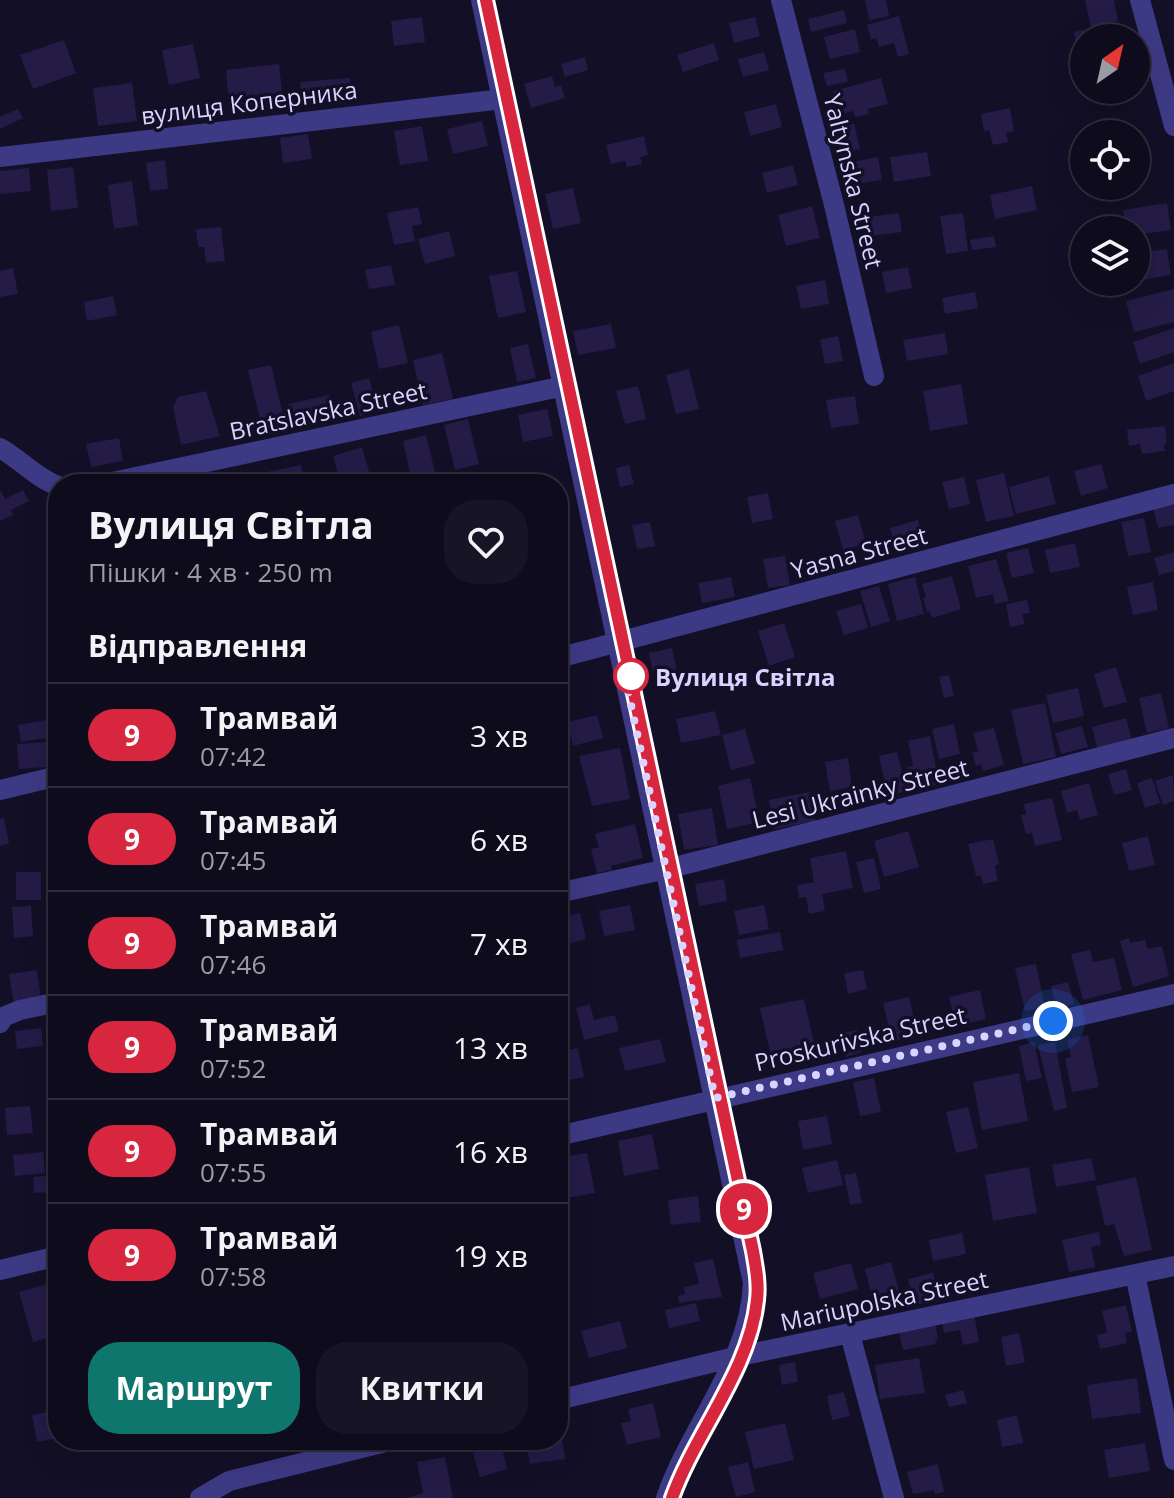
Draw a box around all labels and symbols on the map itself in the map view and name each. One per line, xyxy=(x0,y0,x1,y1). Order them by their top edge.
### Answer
north arrow xyxy=(1070,24,1150,104)
street label: вулиця Коперника xyxy=(139,72,359,132)
street label: Yaltynska Street xyxy=(816,90,892,272)
street label: Bratslavska Street xyxy=(226,373,430,447)
street label: Yasna Street xyxy=(787,518,931,586)
marker: Вулиця Світла xyxy=(614,659,648,693)
place label: Вулиця Світла xyxy=(655,660,835,693)
street label: Lesi Ukrainky Street xyxy=(748,750,972,836)
street label: Proskurivska Street xyxy=(751,998,969,1078)
your location xyxy=(1033,1001,1073,1041)
line badge: 9 xyxy=(718,1183,770,1235)
street label: Mariupolska Street xyxy=(777,1262,991,1338)

